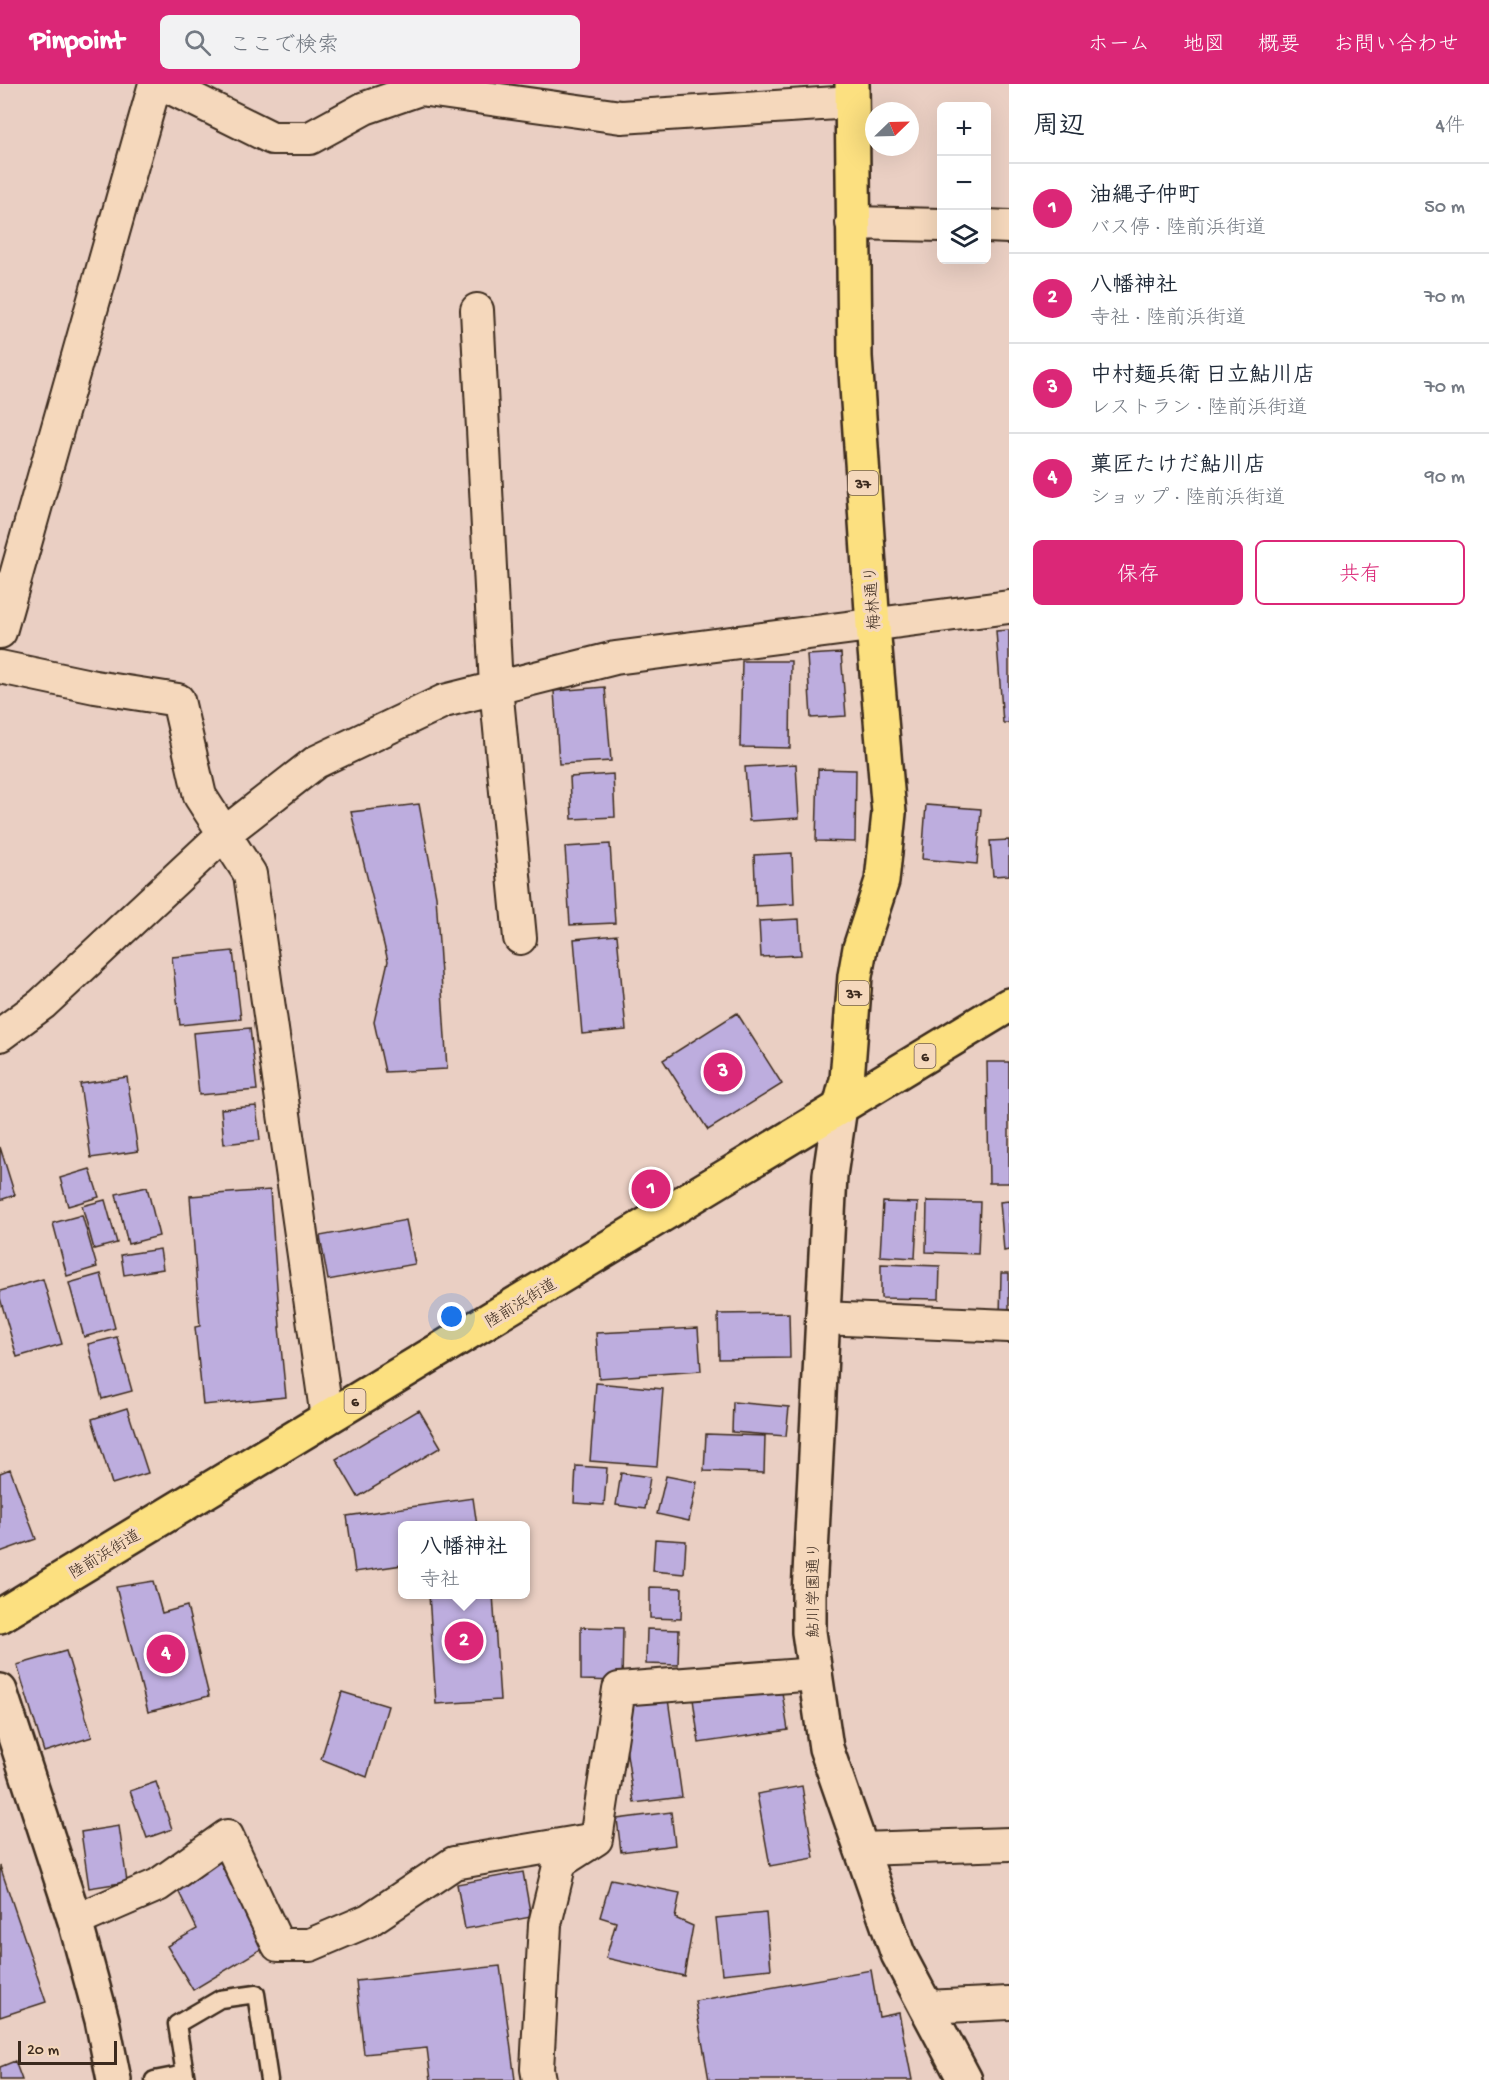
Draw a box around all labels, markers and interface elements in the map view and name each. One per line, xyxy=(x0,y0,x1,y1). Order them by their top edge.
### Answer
search box xyxy=(160,15,580,69)
text: Pinpoint xyxy=(30,26,124,59)
icon: search xyxy=(181,26,214,59)
text: ここで検索 xyxy=(229,34,339,60)
text: ホーム xyxy=(1088,34,1150,59)
text: 地図 xyxy=(1183,34,1225,59)
text: 概要 xyxy=(1258,34,1300,59)
text: お問い合わせ xyxy=(1333,34,1459,59)
north arrow xyxy=(865,102,919,156)
map controls xyxy=(937,102,991,264)
button: + xyxy=(937,102,991,156)
text: 周辺 xyxy=(1033,113,1085,144)
text: 4件 xyxy=(1436,116,1465,139)
button: − xyxy=(937,156,991,210)
text: 油縄子仲町 xyxy=(1090,184,1200,210)
text: 1 xyxy=(1048,197,1057,220)
text: 50 m xyxy=(1424,197,1465,220)
button: layers xyxy=(937,210,991,264)
text: バス停 · 陸前浜街道 xyxy=(1090,218,1266,241)
text: 八幡神社 xyxy=(1090,274,1178,300)
text: 2 xyxy=(1048,287,1057,310)
text: 70 m xyxy=(1424,287,1465,310)
text: 寺社 · 陸前浜街道 xyxy=(1090,308,1246,331)
text: 中村麺兵衛 日立鮎川店 xyxy=(1090,364,1315,390)
text: 3 xyxy=(1047,377,1058,400)
text: 70 m xyxy=(1424,377,1465,400)
text: レストラン · 陸前浜街道 xyxy=(1090,398,1307,421)
text: 菓匠たけだ鮎川店 xyxy=(1090,454,1266,480)
text: 4 xyxy=(1048,467,1057,490)
text: 90 m xyxy=(1425,467,1465,490)
road number: 37 xyxy=(848,471,878,495)
text: ショップ · 陸前浜街道 xyxy=(1090,488,1285,511)
button: 保存 xyxy=(1033,540,1243,605)
button: 共有 xyxy=(1255,540,1465,605)
street label: 梅林通り xyxy=(862,565,886,630)
road number: 37 xyxy=(839,981,869,1005)
road number: 6 xyxy=(914,1044,936,1068)
pin: 3 xyxy=(704,1050,742,1094)
pin: 1 xyxy=(632,1166,670,1212)
street label: 陸前浜街道 xyxy=(482,1275,561,1334)
your location xyxy=(437,1302,466,1331)
road number: 6 xyxy=(344,1389,366,1413)
popup xyxy=(398,1521,530,1599)
street label: 陸前浜街道 xyxy=(66,1526,145,1585)
text: 八幡神社 xyxy=(420,1536,508,1562)
street label: 鮎川学園通り xyxy=(805,1542,825,1638)
text: 寺社 xyxy=(420,1570,460,1593)
pin: 2 xyxy=(444,1618,484,1664)
pin: 4 xyxy=(146,1632,186,1676)
scale bar xyxy=(18,2038,117,2066)
text: 20 m xyxy=(27,2042,59,2061)

